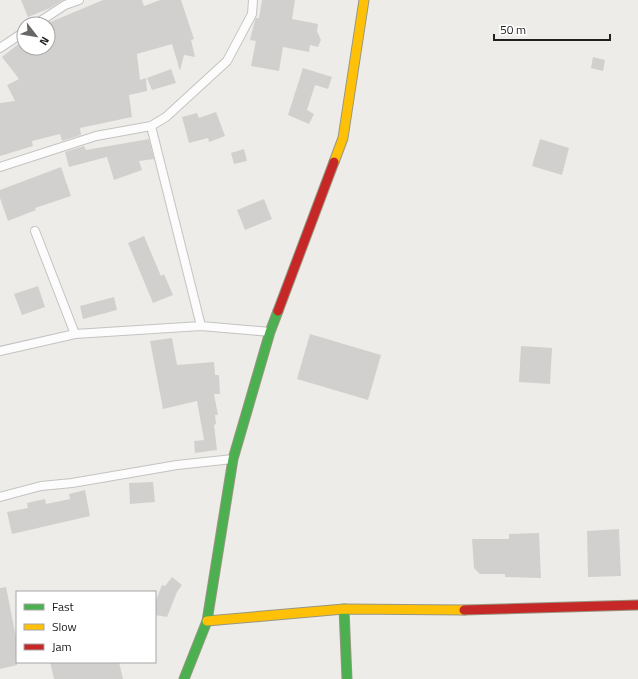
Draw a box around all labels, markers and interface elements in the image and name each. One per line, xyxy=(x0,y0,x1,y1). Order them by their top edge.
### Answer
north arrow xyxy=(16,16,56,56)
scale bar xyxy=(494,16,610,42)
text: 50 m xyxy=(500,20,526,39)
text: N xyxy=(36,34,53,49)
legend xyxy=(16,591,156,663)
text: Fast xyxy=(52,597,75,616)
text: Slow xyxy=(52,617,77,636)
text: Jam xyxy=(52,637,72,656)

